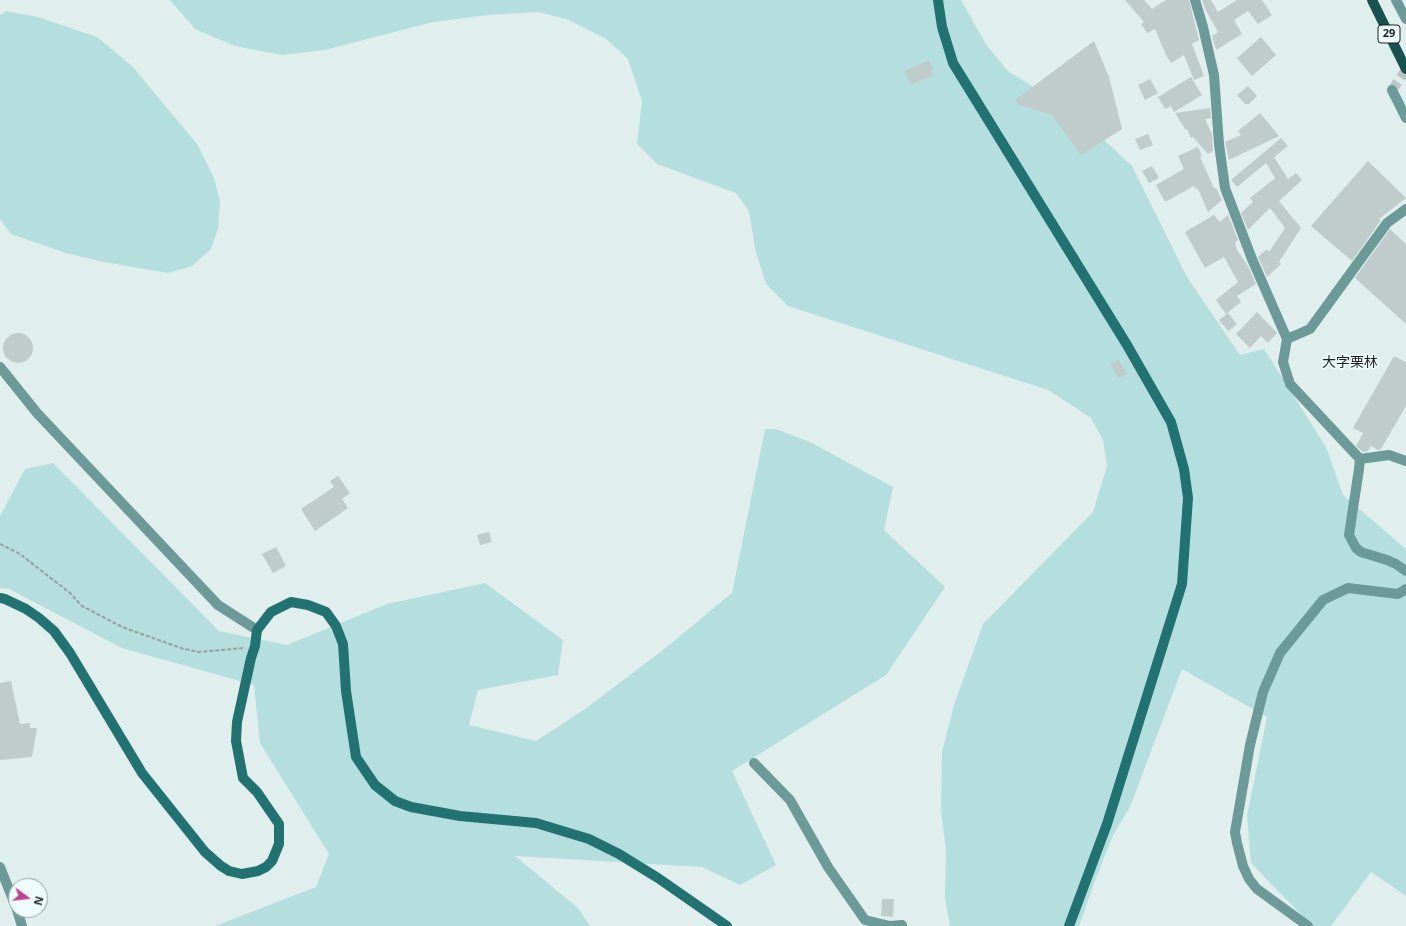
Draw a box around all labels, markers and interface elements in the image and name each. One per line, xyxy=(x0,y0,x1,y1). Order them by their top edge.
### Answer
road number: 29 xyxy=(1378,25,1400,43)
district label: 大字栗林 xyxy=(1322,355,1378,371)
north arrow xyxy=(8,878,48,918)
text: N xyxy=(31,895,48,907)

